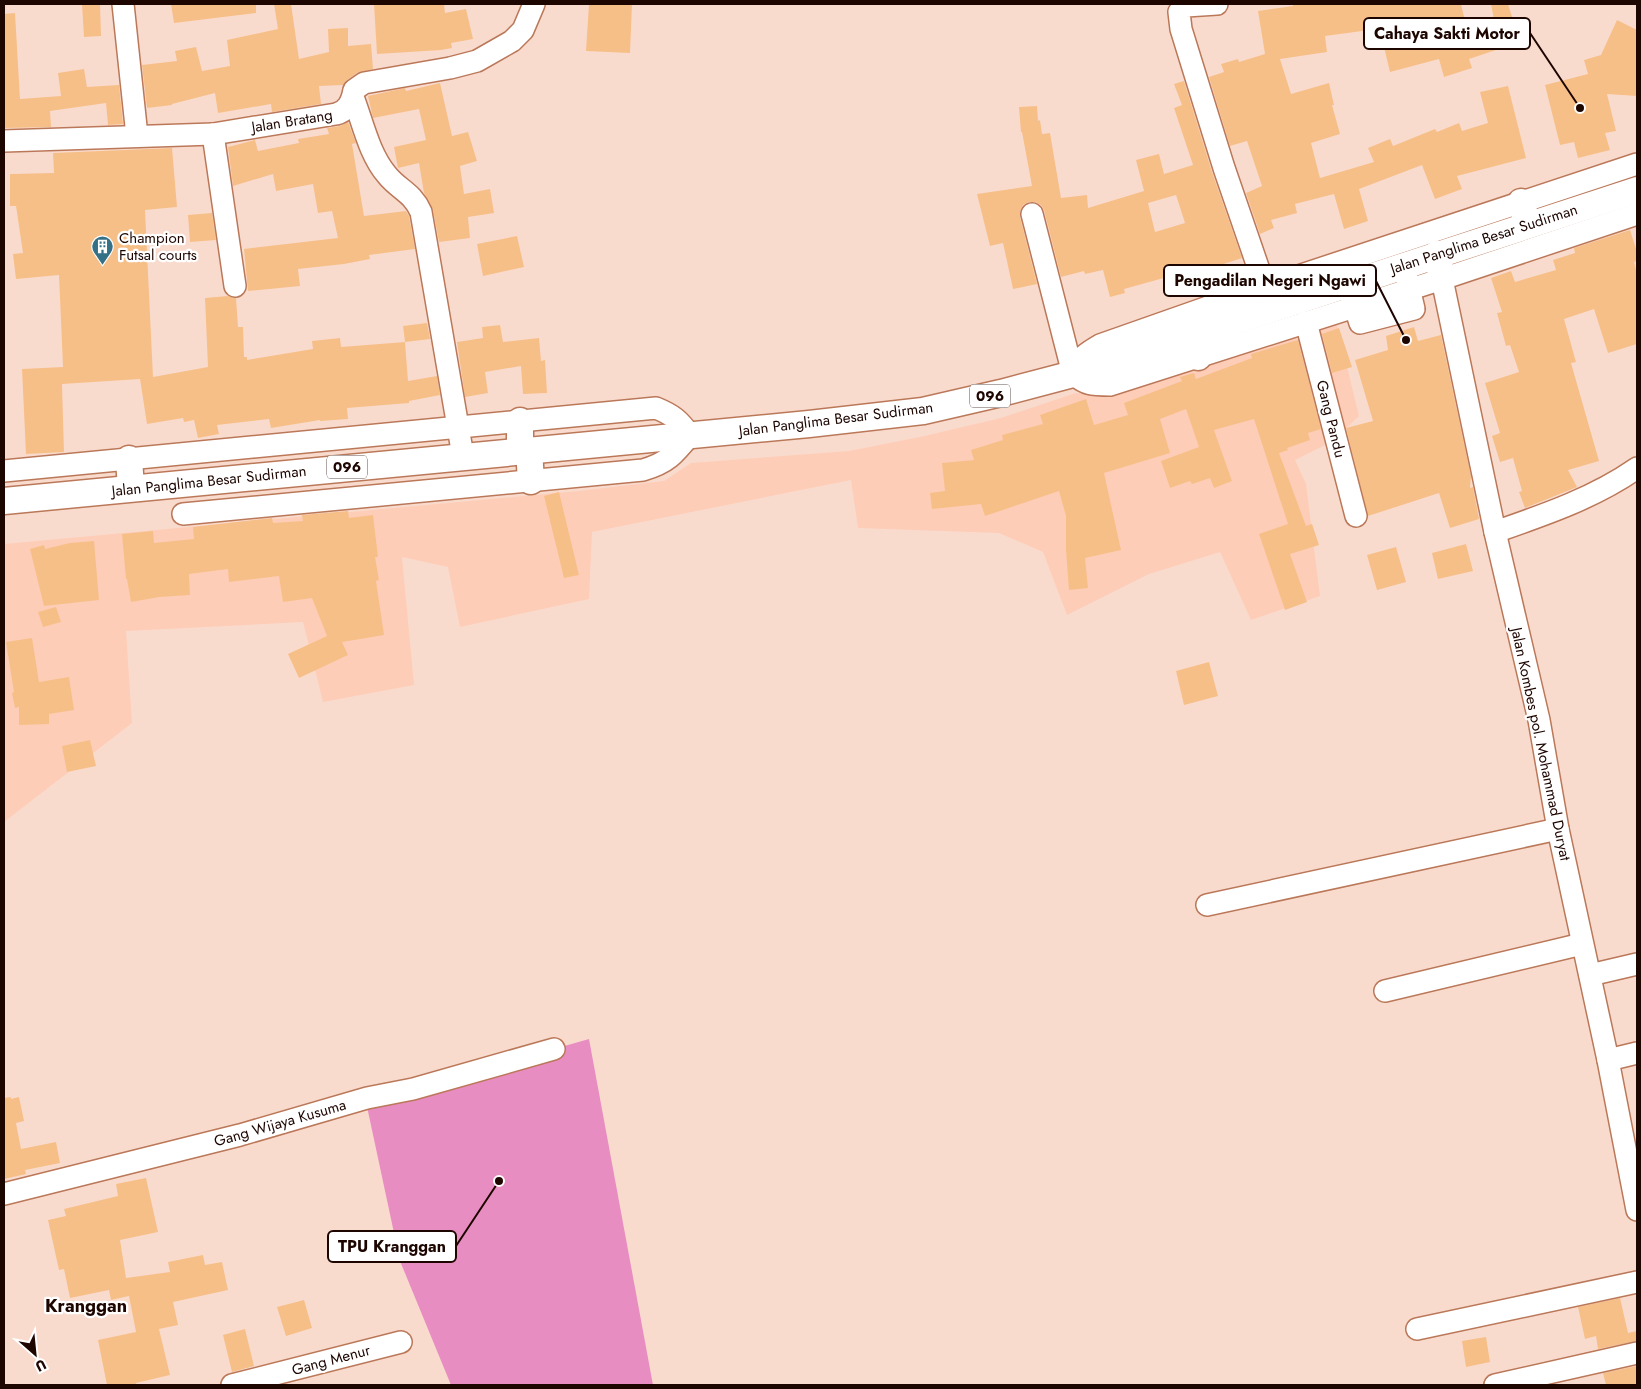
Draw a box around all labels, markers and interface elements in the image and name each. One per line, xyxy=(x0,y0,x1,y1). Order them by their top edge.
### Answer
callout: Cahaya Sakti Motor xyxy=(1364,18,1530,49)
text: Cahaya Sakti Motor xyxy=(1374,22,1521,45)
street label: Jalan Bratang xyxy=(248,104,334,139)
street label: Jalan Panglima Besar Sudirman xyxy=(1386,198,1580,280)
place label: Champion Futsal courts xyxy=(119,227,197,266)
building icon: Champion Futsal courts xyxy=(91,235,115,266)
callout: Pengadilan Negeri Ngawi xyxy=(1164,265,1376,296)
text: Pengadilan Negeri Ngawi xyxy=(1174,269,1366,292)
street label: Gang Pandu xyxy=(1311,378,1351,460)
road number: 096 xyxy=(970,384,1010,408)
street label: Jalan Panglima Besar Sudirman xyxy=(736,396,934,442)
road number: 096 xyxy=(327,456,367,478)
street label: Jalan Panglima Besar Sudirman xyxy=(109,460,307,502)
street label: Jalan Kombes pol. Mohammad Duryat xyxy=(1505,623,1577,863)
street label: Gang Wijaya Kusuma xyxy=(211,1094,349,1152)
callout: TPU Kranggan xyxy=(328,1231,456,1262)
text: TPU Kranggan xyxy=(338,1235,446,1258)
district label: Kranggan xyxy=(45,1293,127,1319)
north arrow xyxy=(10,1329,60,1379)
street label: Gang Menur xyxy=(289,1339,374,1381)
text: U xyxy=(32,1354,50,1377)

